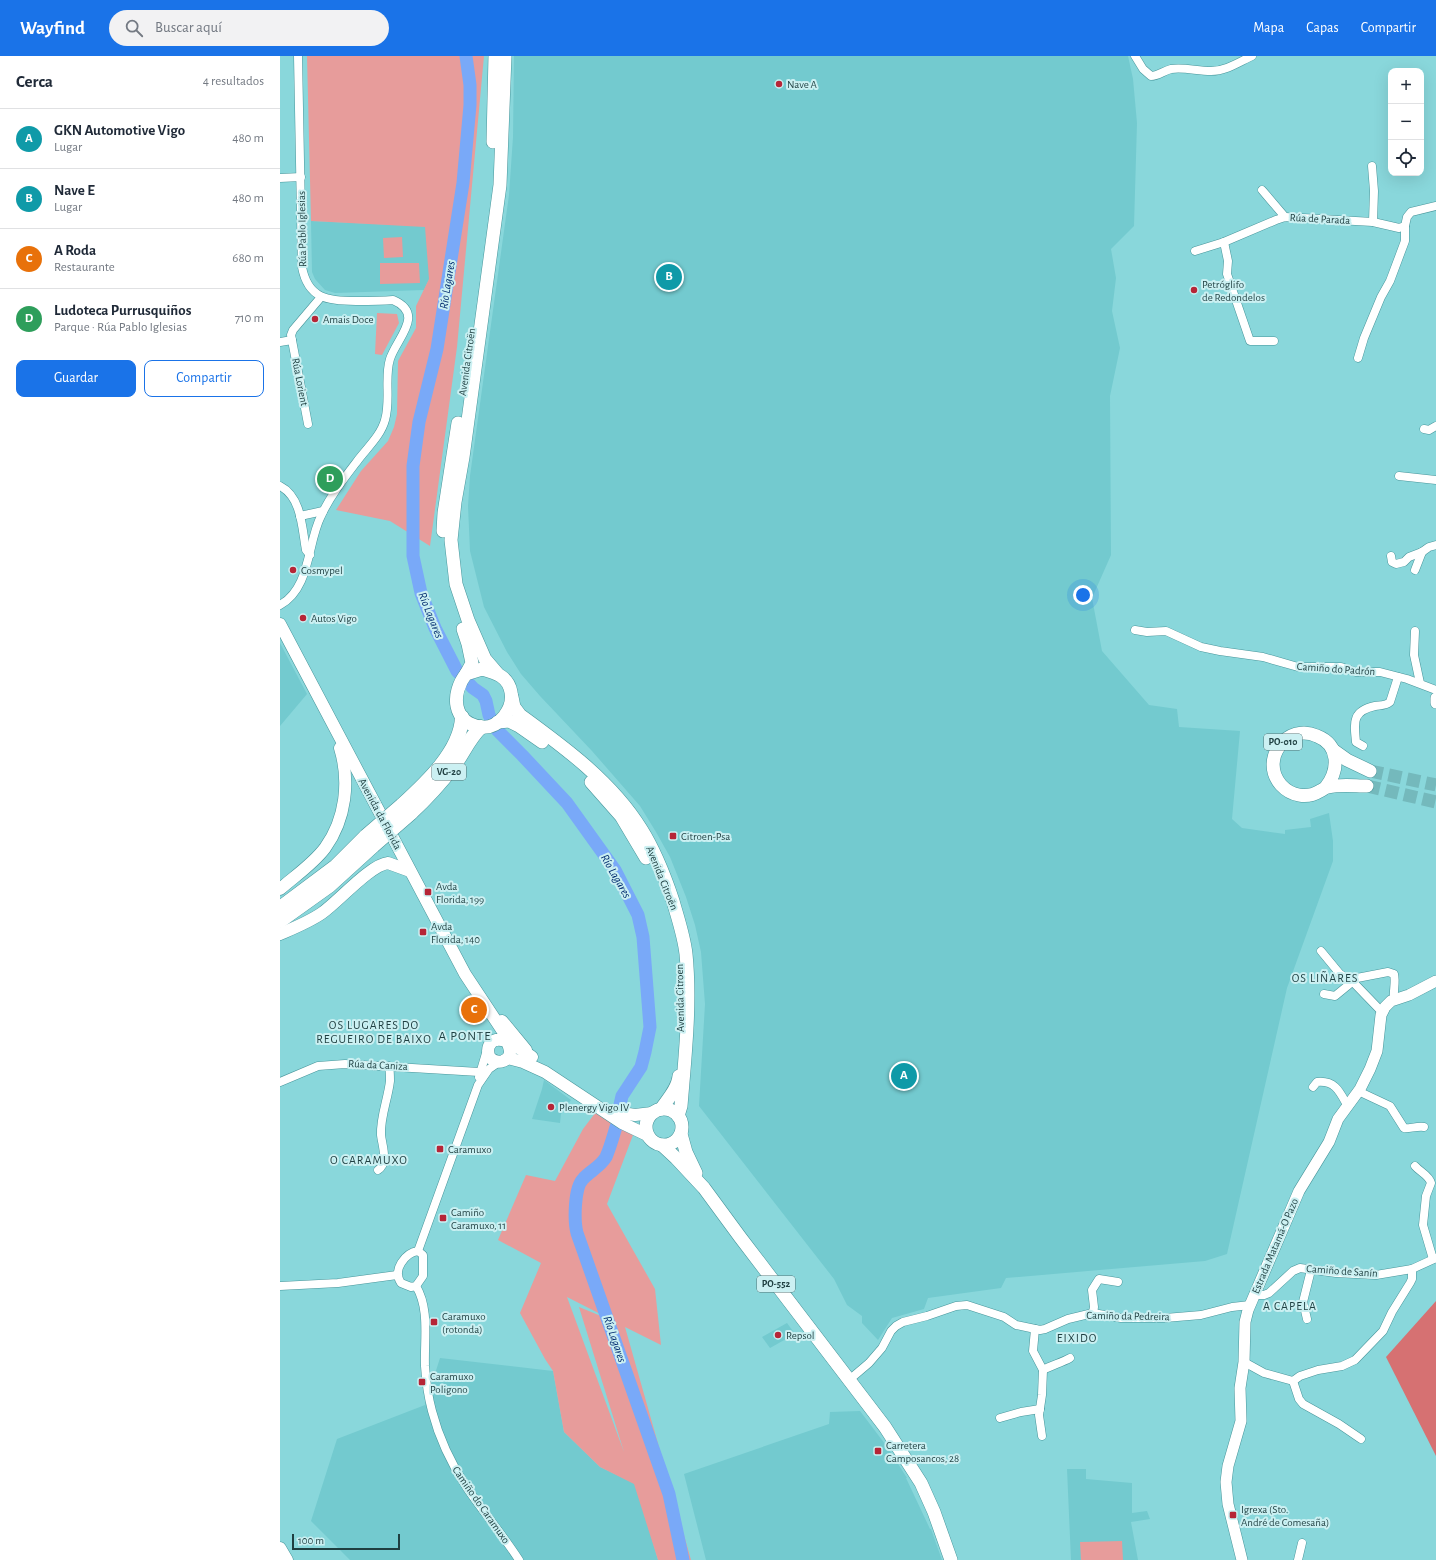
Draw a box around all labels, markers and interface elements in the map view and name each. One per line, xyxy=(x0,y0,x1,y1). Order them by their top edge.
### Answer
search box xyxy=(109,10,389,46)
icon: search xyxy=(123,17,145,39)
text: Wayfind xyxy=(20,19,85,38)
text: Buscar aquí xyxy=(155,20,222,35)
text: Mapa xyxy=(1253,21,1284,35)
text: Capas xyxy=(1306,21,1339,35)
text: Compartir xyxy=(1361,21,1416,35)
map controls xyxy=(1388,68,1424,176)
button: + xyxy=(1388,68,1424,104)
text: Cerca xyxy=(16,73,53,90)
text: 4 resultados xyxy=(203,75,264,88)
marker: Nave A xyxy=(774,79,784,89)
place label: Nave A xyxy=(787,79,818,90)
button: − xyxy=(1388,104,1424,140)
text: GKN Automotive Vigo xyxy=(54,123,185,138)
text: A xyxy=(25,132,33,145)
text: 480 m xyxy=(232,132,264,145)
button: locate xyxy=(1388,140,1424,176)
text: Lugar xyxy=(54,141,82,154)
text: Nave E xyxy=(54,183,95,198)
street label: Rúa Pablo Iglesias xyxy=(296,191,308,267)
text: B xyxy=(25,192,33,205)
text: 480 m xyxy=(232,192,264,205)
text: Lugar xyxy=(54,201,82,214)
street label: Rúa de Parada xyxy=(1289,212,1351,226)
text: A Roda xyxy=(54,243,96,258)
text: C xyxy=(26,252,32,265)
text: 680 m xyxy=(232,252,264,265)
water label: Río Lagares xyxy=(437,260,457,310)
text: Restaurante xyxy=(54,261,115,274)
pin: B xyxy=(656,262,682,292)
place label: Petróglifo de Redondelos xyxy=(1202,279,1265,303)
marker: Petróglifo de Redondelos xyxy=(1189,285,1199,295)
text: Ludoteca Purrusquiños xyxy=(54,303,191,318)
text: D xyxy=(25,312,33,325)
text: 710 m xyxy=(235,312,264,325)
marker: Amais Doce xyxy=(310,314,320,324)
place label: Amais Doce xyxy=(323,314,374,325)
text: Parque · Rúa Pablo Iglesias xyxy=(54,321,187,334)
street label: Avenida Citroën xyxy=(457,327,477,397)
street label: Rúa Lorient xyxy=(290,357,310,407)
button: Guardar xyxy=(16,360,136,397)
button: Compartir xyxy=(144,360,264,397)
pin: D xyxy=(317,464,343,494)
marker: Cosmypel xyxy=(288,565,298,575)
place label: Cosmypel xyxy=(301,565,343,576)
your location xyxy=(1073,585,1093,605)
water label: Río Lagares xyxy=(416,590,446,640)
marker: Autos Vigo xyxy=(298,613,308,623)
place label: Autos Vigo xyxy=(311,613,357,624)
street label: Camiño do Padrón xyxy=(1296,661,1376,677)
road number: PO-010 xyxy=(1264,734,1302,750)
road number: VG-20 xyxy=(432,764,466,780)
street label: Avenida da Florida xyxy=(357,777,403,851)
marker: Citroen-Psa xyxy=(668,831,678,841)
place label: Citroen-Psa xyxy=(681,831,730,842)
street label: Avenida Citroën xyxy=(644,844,680,912)
water label: Río Lagares xyxy=(599,852,633,900)
place label: Avda Florida, 199 xyxy=(436,881,484,905)
marker: Avda Florida, 199 xyxy=(423,887,433,897)
place label: Avda Florida, 140 xyxy=(431,921,480,945)
marker: Avda Florida, 140 xyxy=(418,927,428,937)
street label: Avenida Citroen xyxy=(674,964,686,1032)
district label: OS LIÑARES xyxy=(1292,970,1358,984)
pin: C xyxy=(461,995,487,1025)
district label: OS LUGARES DO REGUEIRO DE BAIXO xyxy=(316,1019,432,1045)
district label: A PONTE xyxy=(438,1030,492,1043)
street label: Rúa da Caniza xyxy=(348,1058,408,1072)
pin: A xyxy=(891,1061,917,1091)
marker: Plenergy Vigo IV xyxy=(546,1102,556,1112)
place label: Plenergy Vigo IV xyxy=(559,1102,630,1113)
marker: Caramuxo xyxy=(435,1144,445,1154)
place label: Caramuxo xyxy=(448,1144,492,1155)
district label: O CARAMUXO xyxy=(330,1154,408,1166)
street label: Estrada Matamá-O Pazo xyxy=(1250,1197,1300,1295)
place label: Camiño Caramuxo, 11 xyxy=(451,1207,506,1231)
marker: Camiño Caramuxo, 11 xyxy=(438,1213,448,1223)
street label: Camiño de Sanín xyxy=(1306,1263,1378,1279)
road number: PO-552 xyxy=(757,1276,795,1292)
district label: A CAPELA xyxy=(1263,1300,1317,1312)
street label: Camiño da Pedreira xyxy=(1086,1310,1170,1322)
place label: Caramuxo (rotonda) xyxy=(442,1311,486,1335)
water label: Río Lagares xyxy=(601,1314,629,1364)
marker: Caramuxo (rotonda) xyxy=(429,1317,439,1327)
marker: Repsol xyxy=(773,1330,783,1340)
place label: Repsol xyxy=(786,1330,815,1341)
district label: EIXIDO xyxy=(1057,1332,1097,1344)
place label: Caramuxo Poligono xyxy=(430,1371,474,1395)
marker: Caramuxo Poligono xyxy=(417,1377,427,1387)
place label: Carretera Camposancos, 28 xyxy=(886,1440,959,1464)
marker: Carretera Camposancos, 28 xyxy=(873,1446,883,1456)
street label: Camiño do Caramuxo xyxy=(450,1464,512,1546)
place label: Igrexa (Sto. André de Comesaña) xyxy=(1241,1504,1329,1528)
marker: Igrexa (Sto. André de Comesaña) xyxy=(1228,1510,1238,1520)
scale bar xyxy=(292,1532,400,1551)
text: 100 m xyxy=(298,1535,324,1546)

